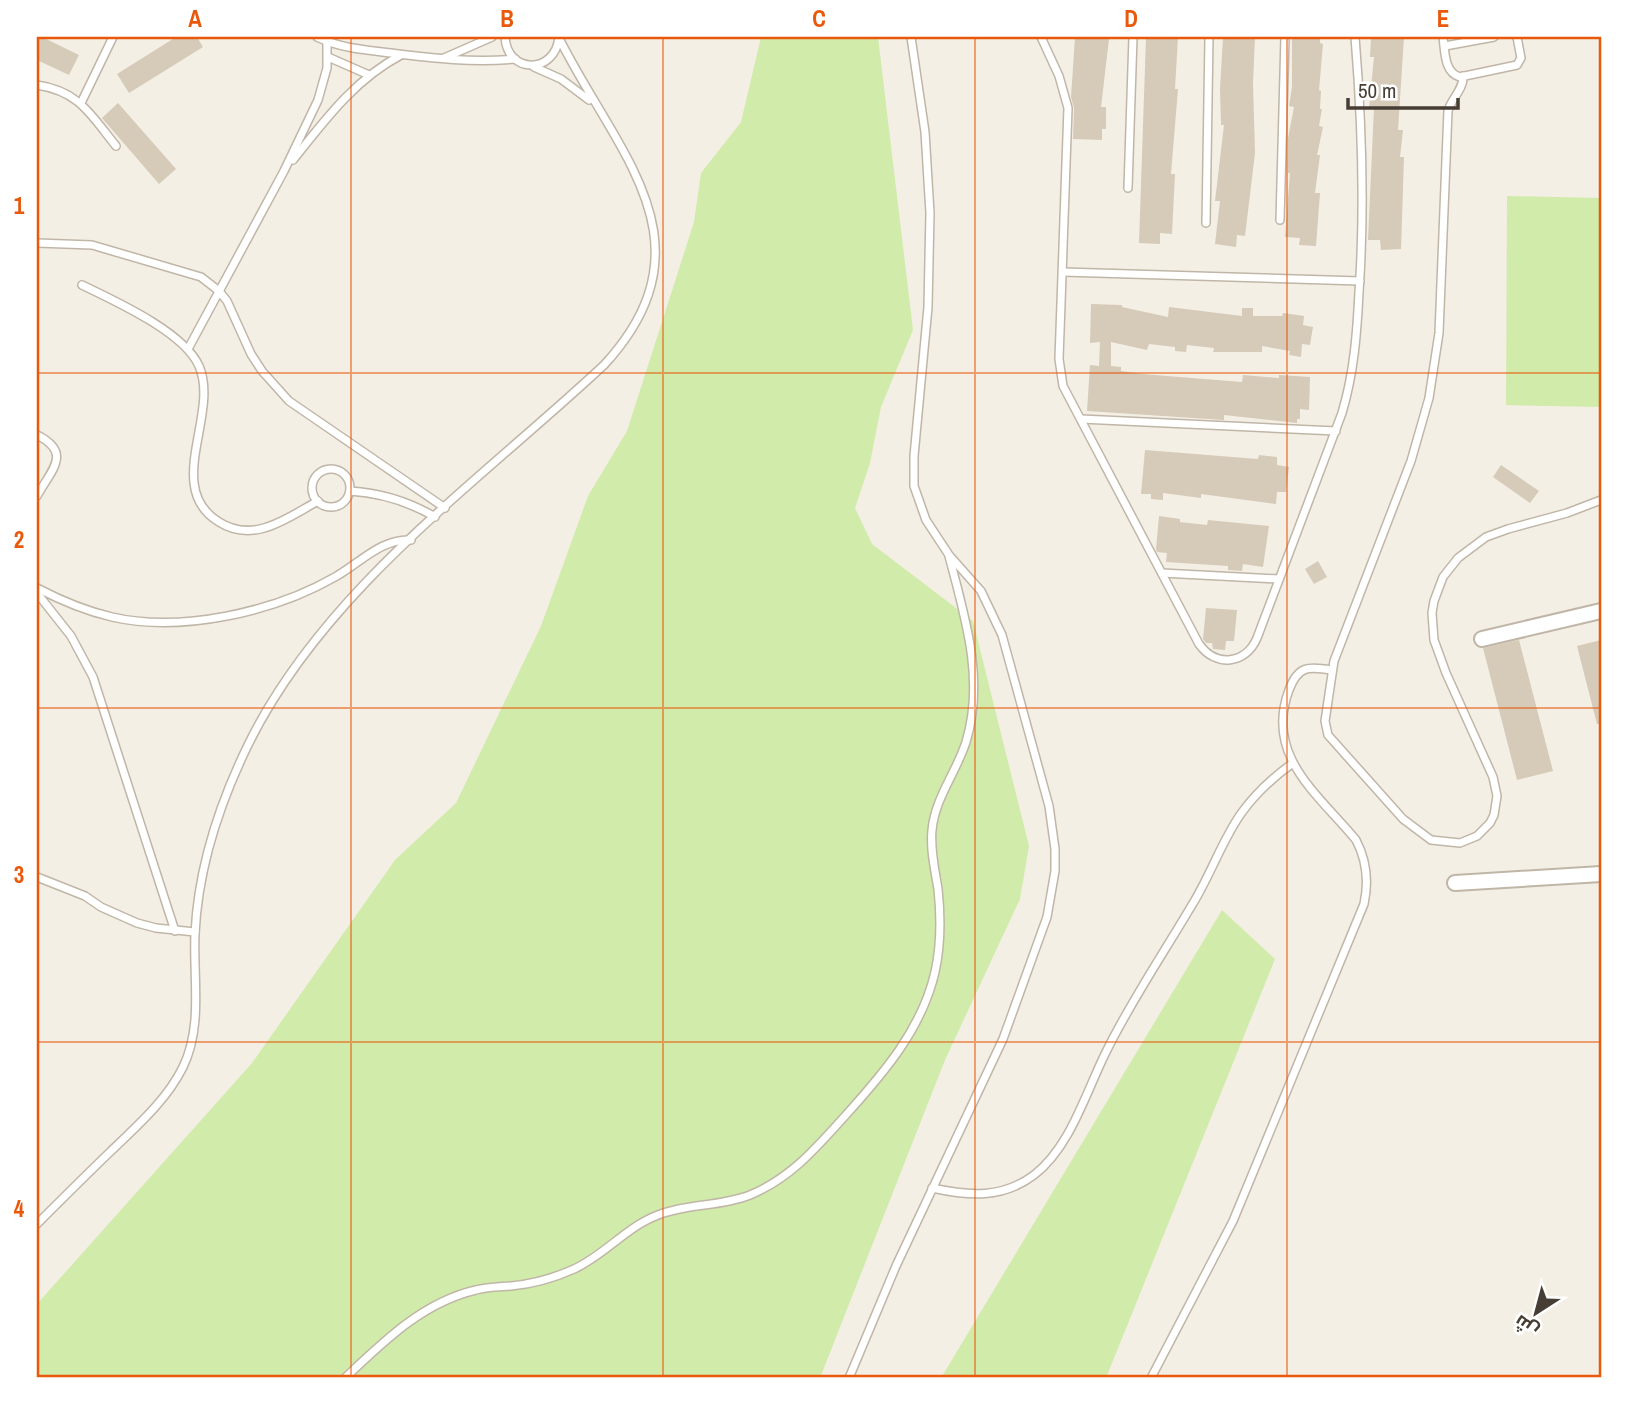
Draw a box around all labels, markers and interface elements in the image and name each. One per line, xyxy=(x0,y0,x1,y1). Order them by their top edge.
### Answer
text: A xyxy=(188,3,202,34)
text: B xyxy=(500,3,514,34)
text: C xyxy=(812,3,826,34)
text: D xyxy=(1124,3,1138,34)
text: E xyxy=(1437,3,1449,34)
scale bar xyxy=(1348,66,1458,110)
text: 50 m xyxy=(1358,76,1396,105)
text: 1 xyxy=(14,190,25,221)
text: 2 xyxy=(14,524,24,555)
text: 3 xyxy=(14,859,24,890)
text: 4 xyxy=(14,1193,25,1224)
north arrow xyxy=(1502,1278,1572,1348)
text: ش xyxy=(1509,1309,1544,1344)

